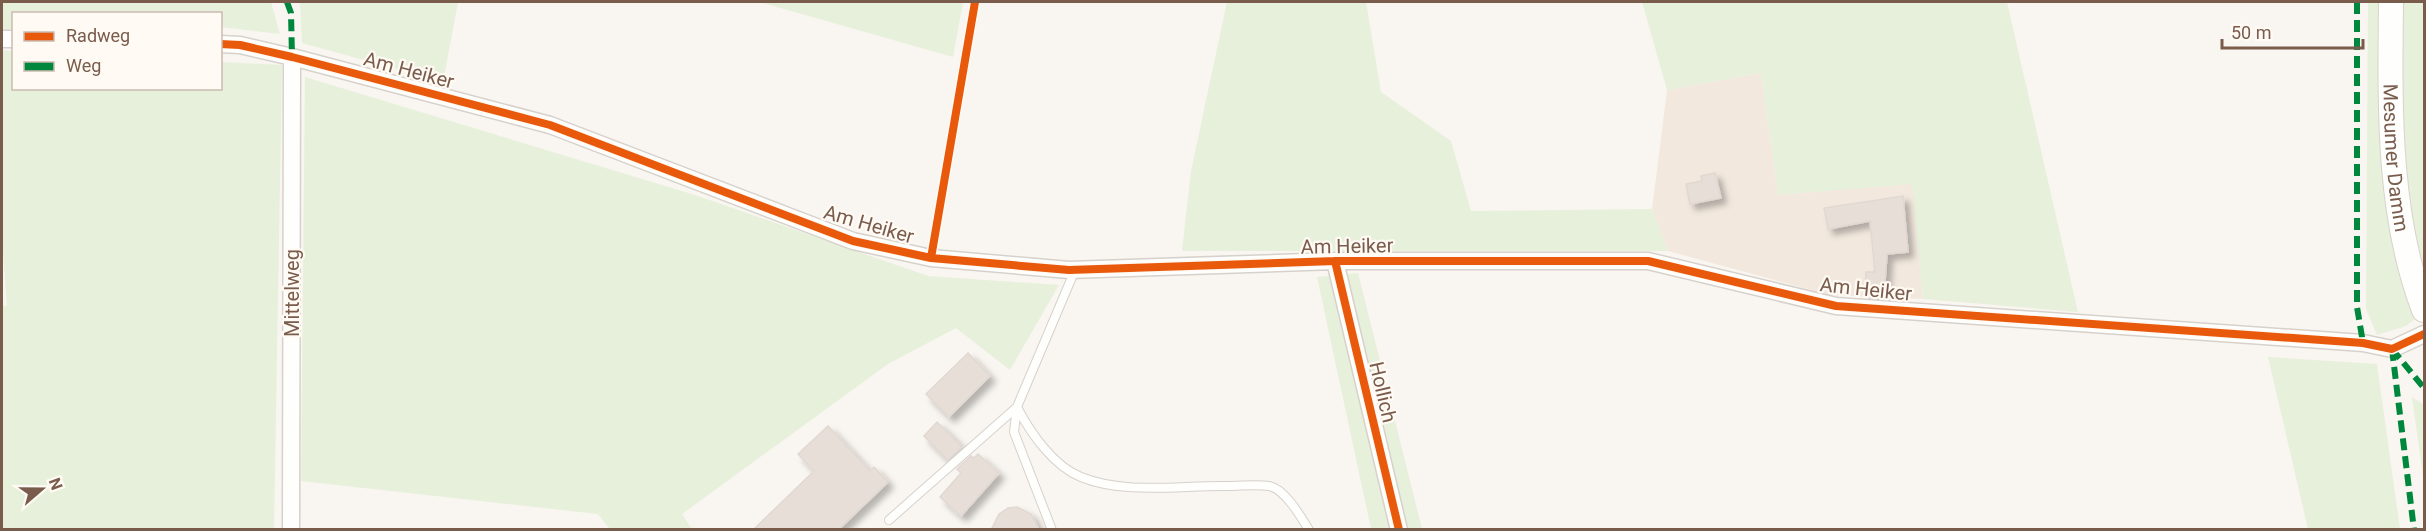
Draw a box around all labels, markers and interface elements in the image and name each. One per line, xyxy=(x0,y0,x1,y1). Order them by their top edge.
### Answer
legend xyxy=(12,12,222,90)
scale bar xyxy=(2222,12,2363,50)
text: 50 m xyxy=(2231,22,2271,43)
text: Radweg xyxy=(66,25,130,46)
street label: Am Heiker xyxy=(361,46,457,94)
text: Weg xyxy=(66,55,101,76)
street label: Mesumer Damm xyxy=(2379,84,2414,234)
street label: Am Heiker xyxy=(821,200,917,248)
street label: Am Heiker xyxy=(1300,233,1394,259)
street label: Mittelweg xyxy=(280,249,304,337)
street label: Am Heiker xyxy=(1819,272,1914,306)
street label: Hollich xyxy=(1364,359,1402,425)
north arrow xyxy=(12,459,72,519)
text: N xyxy=(45,475,66,493)

